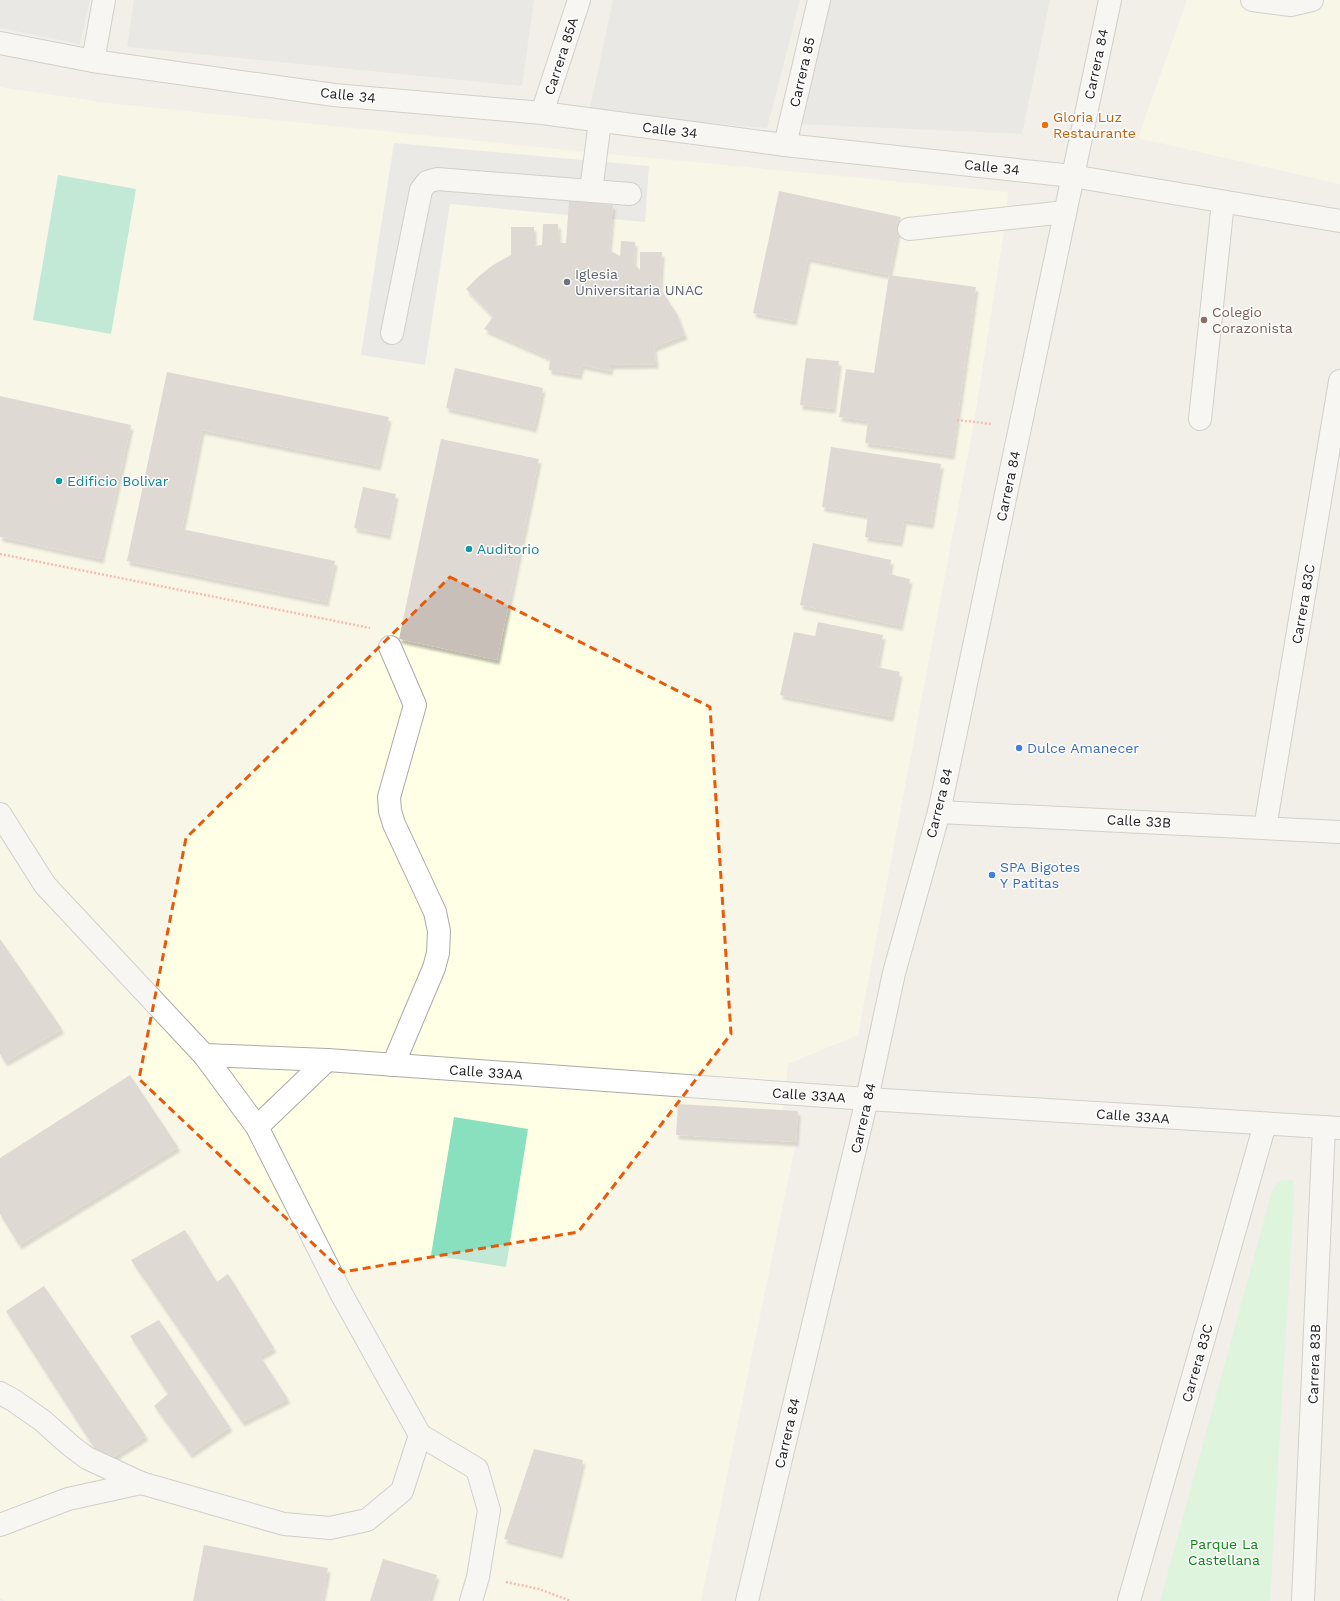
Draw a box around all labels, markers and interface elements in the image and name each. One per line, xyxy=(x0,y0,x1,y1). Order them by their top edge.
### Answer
street label: Carrera 85A xyxy=(541,15,581,97)
street label: Carrera 84 xyxy=(1081,27,1111,101)
street label: Carrera 85 xyxy=(786,35,818,109)
street label: Calle 34 xyxy=(319,84,377,106)
place label: Gloria Luz Restaurante xyxy=(1053,109,1136,141)
street label: Calle 34 xyxy=(641,119,699,141)
marker: Gloria Luz Restaurante xyxy=(1040,120,1050,130)
street label: Calle 34 xyxy=(963,156,1021,178)
place label: Iglesia Universitaria UNAC xyxy=(575,266,703,298)
marker: Iglesia Universitaria UNAC xyxy=(562,277,572,287)
place label: Colegio Corazonista xyxy=(1212,304,1293,336)
marker: Colegio Corazonista xyxy=(1199,315,1209,325)
street label: Carrera 84 xyxy=(993,449,1023,523)
place label: Edificio Bolivar xyxy=(67,473,169,489)
marker: Edificio Bolivar xyxy=(54,476,64,486)
place label: Auditorio xyxy=(477,541,539,557)
marker: Auditorio xyxy=(464,544,474,554)
street label: Carrera 83C xyxy=(1288,563,1318,645)
place label: Dulce Amanecer xyxy=(1027,740,1139,756)
marker: Dulce Amanecer xyxy=(1014,743,1024,753)
street label: Carrera 84 xyxy=(923,766,955,840)
street label: Calle 33B xyxy=(1106,811,1172,831)
place label: SPA Bigotes Y Patitas xyxy=(1000,859,1080,891)
marker: SPA Bigotes Y Patitas xyxy=(987,870,997,880)
street label: Calle 33AA xyxy=(449,1061,523,1083)
street label: Carrera 84 xyxy=(847,1081,879,1155)
street label: Calle 33AA xyxy=(772,1084,846,1106)
street label: Calle 33AA xyxy=(1096,1105,1170,1127)
street label: Carrera 83C xyxy=(1178,1322,1216,1404)
street label: Carrera 83B xyxy=(1305,1324,1323,1404)
street label: Carrera 84 xyxy=(771,1396,803,1470)
park label: Parque La Castellana xyxy=(1188,1536,1260,1568)

